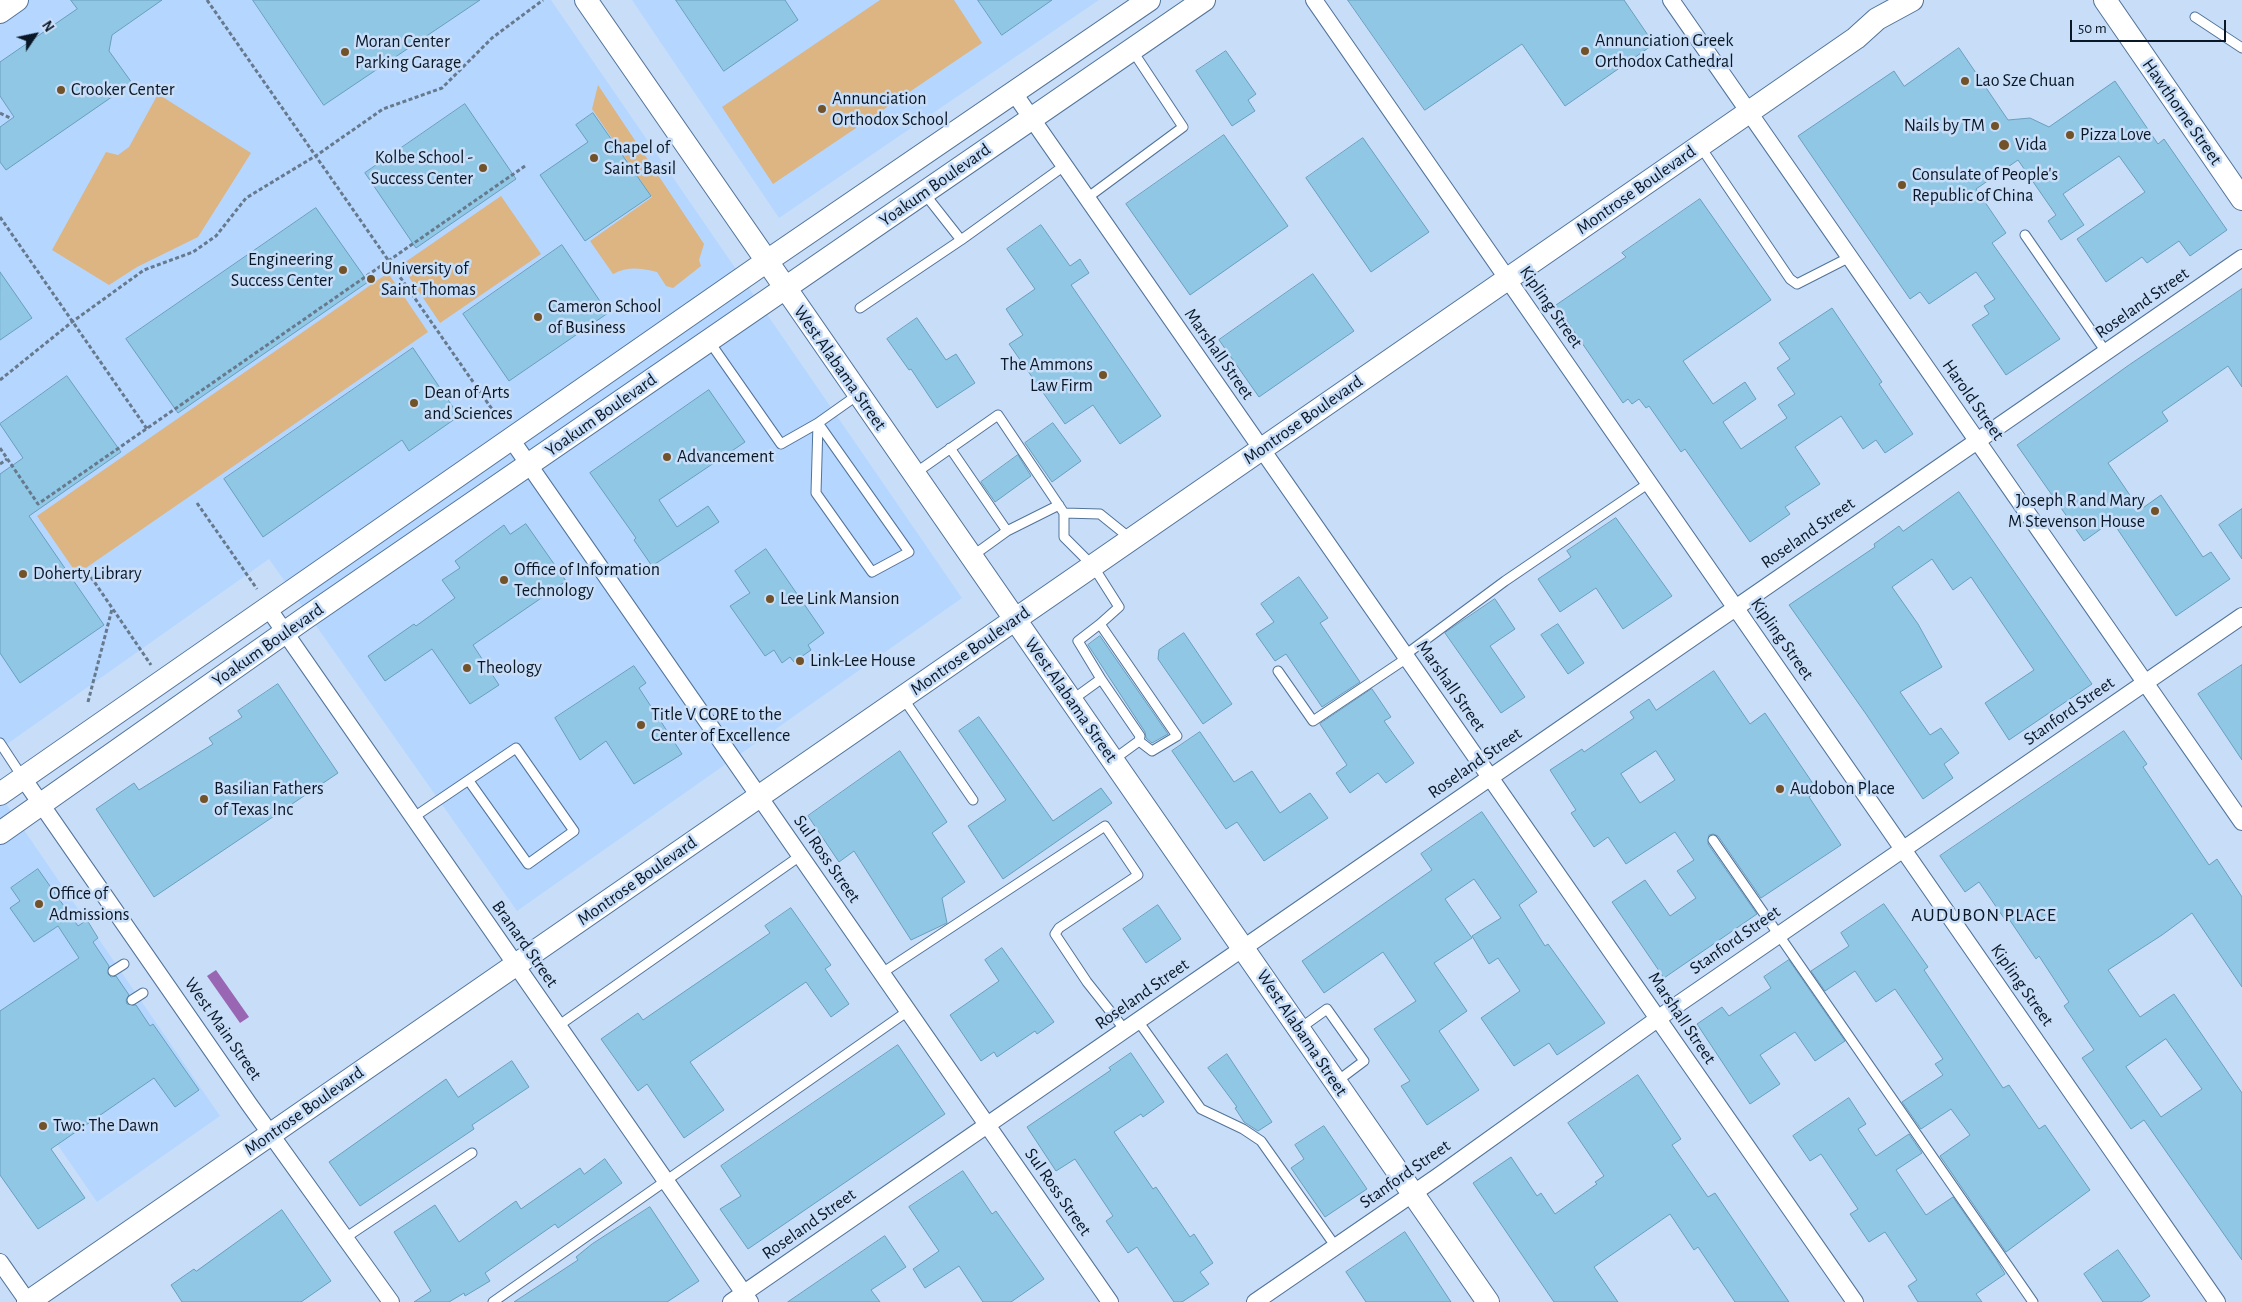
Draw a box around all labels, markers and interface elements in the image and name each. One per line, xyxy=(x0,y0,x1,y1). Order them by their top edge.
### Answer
north arrow xyxy=(10,10,60,60)
scale bar xyxy=(2072,10,2228,42)
text: N xyxy=(39,19,56,35)
text: 50 m xyxy=(2078,21,2107,36)
place label: Annunciation Greek Orthodox Cathedral xyxy=(1595,30,1734,72)
place label: Moran Center Parking Garage xyxy=(355,31,461,74)
marker: Annunciation Greek Orthodox Cathedral xyxy=(1579,45,1591,57)
marker: Moran Center Parking Garage xyxy=(339,46,351,58)
street label: Hawthorne Street xyxy=(2137,55,2227,169)
place label: Lao Sze Chuan xyxy=(1975,70,2075,92)
marker: Lao Sze Chuan xyxy=(1959,75,1971,87)
place label: Crooker Center xyxy=(71,79,175,101)
marker: Crooker Center xyxy=(55,84,67,96)
place label: Annunciation Orthodox School xyxy=(832,88,948,130)
marker: Annunciation Orthodox School xyxy=(816,103,828,115)
place label: Nails by TM xyxy=(1904,115,1985,137)
marker: Nails by TM xyxy=(1989,120,2001,132)
place label: Pizza Love xyxy=(2080,124,2151,146)
marker: Pizza Love xyxy=(2064,129,2076,141)
place label: Vida xyxy=(2015,134,2047,156)
place label: Chapel of Saint Basil xyxy=(604,137,676,180)
marker: Vida xyxy=(1997,138,2011,152)
street label: Yoakum Boulevard xyxy=(875,139,995,231)
street label: Montrose Boulevard xyxy=(1572,141,1700,239)
place label: Kolbe School - Success Center xyxy=(371,147,473,190)
marker: Chapel of Saint Basil xyxy=(588,152,600,164)
marker: Kolbe School - Success Center xyxy=(477,162,489,174)
place label: Consulate of People's Republic of China xyxy=(1912,164,2058,206)
marker: Consulate of People's Republic of China xyxy=(1896,179,1908,191)
place label: Engineering Success Center xyxy=(231,249,333,292)
place label: University of Saint Thomas xyxy=(381,258,476,300)
street label: Kipling Street xyxy=(1515,262,1587,352)
street label: Roseland Street xyxy=(2091,263,2193,343)
marker: Engineering Success Center xyxy=(337,264,349,276)
marker: University of Saint Thomas xyxy=(365,273,377,285)
place label: Cameron School of Business xyxy=(548,296,661,338)
street label: West Alabama Street xyxy=(789,301,891,435)
street label: Marshall Street xyxy=(1180,304,1258,404)
marker: Cameron School of Business xyxy=(532,311,544,323)
place label: The Ammons Law Firm xyxy=(1000,354,1093,396)
street label: Harold Street xyxy=(1937,355,2009,445)
street label: Yoakum Boulevard xyxy=(541,369,661,461)
marker: The Ammons Law Firm xyxy=(1097,369,1109,381)
street label: Montrose Boulevard xyxy=(1239,371,1367,469)
place label: Dean of Arts and Sciences xyxy=(424,382,513,424)
marker: Dean of Arts and Sciences xyxy=(408,397,420,409)
place label: Advancement xyxy=(677,446,774,468)
marker: Advancement xyxy=(661,451,673,463)
place label: Joseph R and Mary M Stevenson House xyxy=(2008,490,2145,532)
street label: Roseland Street xyxy=(1757,493,1859,573)
marker: Joseph R and Mary M Stevenson House xyxy=(2149,505,2161,517)
place label: Office of Information Technology xyxy=(514,559,660,602)
place label: Doherty Library xyxy=(33,563,142,585)
marker: Doherty Library xyxy=(17,568,29,580)
marker: Office of Information Technology xyxy=(498,574,510,586)
place label: Lee Link Mansion xyxy=(780,588,900,610)
marker: Lee Link Mansion xyxy=(764,593,776,605)
street label: Kipling Street xyxy=(1746,594,1818,684)
street label: Yoakum Boulevard xyxy=(208,599,328,691)
street label: Montrose Boulevard xyxy=(906,602,1034,700)
street label: West Alabama Street xyxy=(1020,633,1122,767)
street label: Marshall Street xyxy=(1412,636,1490,736)
place label: Link-Lee House xyxy=(810,650,916,672)
marker: Link-Lee House xyxy=(794,655,806,667)
place label: Theology xyxy=(477,657,542,679)
marker: Theology xyxy=(461,662,473,674)
street label: Stanford Street xyxy=(2020,672,2118,750)
place label: Title V CORE to the Center of Excellence xyxy=(651,704,790,746)
marker: Title V CORE to the Center of Excellence xyxy=(635,719,647,731)
street label: Roseland Street xyxy=(1424,723,1526,803)
place label: Basilian Fathers of Texas Inc xyxy=(214,778,324,821)
place label: Audobon Place xyxy=(1790,778,1895,800)
marker: Audobon Place xyxy=(1774,783,1786,795)
marker: Basilian Fathers of Texas Inc xyxy=(198,793,210,805)
street label: Sul Ross Street xyxy=(789,811,865,907)
street label: Montrose Boulevard xyxy=(573,832,701,930)
place label: Office of Admissions xyxy=(49,883,129,926)
street label: Branard Street xyxy=(487,896,563,992)
marker: Office of Admissions xyxy=(33,898,45,910)
street label: Stanford Street xyxy=(1686,901,1784,979)
district label: AUDUBON PLACE xyxy=(1910,904,2058,926)
street label: Kipling Street xyxy=(1986,940,2058,1030)
street label: Roseland Street xyxy=(1091,954,1193,1034)
street label: West Alabama Street xyxy=(1252,966,1352,1100)
street label: Marshall Street xyxy=(1643,968,1721,1068)
street label: West Main Street xyxy=(180,974,266,1084)
street label: Montrose Boulevard xyxy=(240,1062,368,1160)
place label: Two: The Dawn xyxy=(53,1115,159,1137)
marker: Two: The Dawn xyxy=(37,1120,49,1132)
street label: Stanford Street xyxy=(1356,1135,1454,1213)
street label: Sul Ross Street xyxy=(1020,1144,1096,1240)
street label: Roseland Street xyxy=(758,1184,860,1264)

